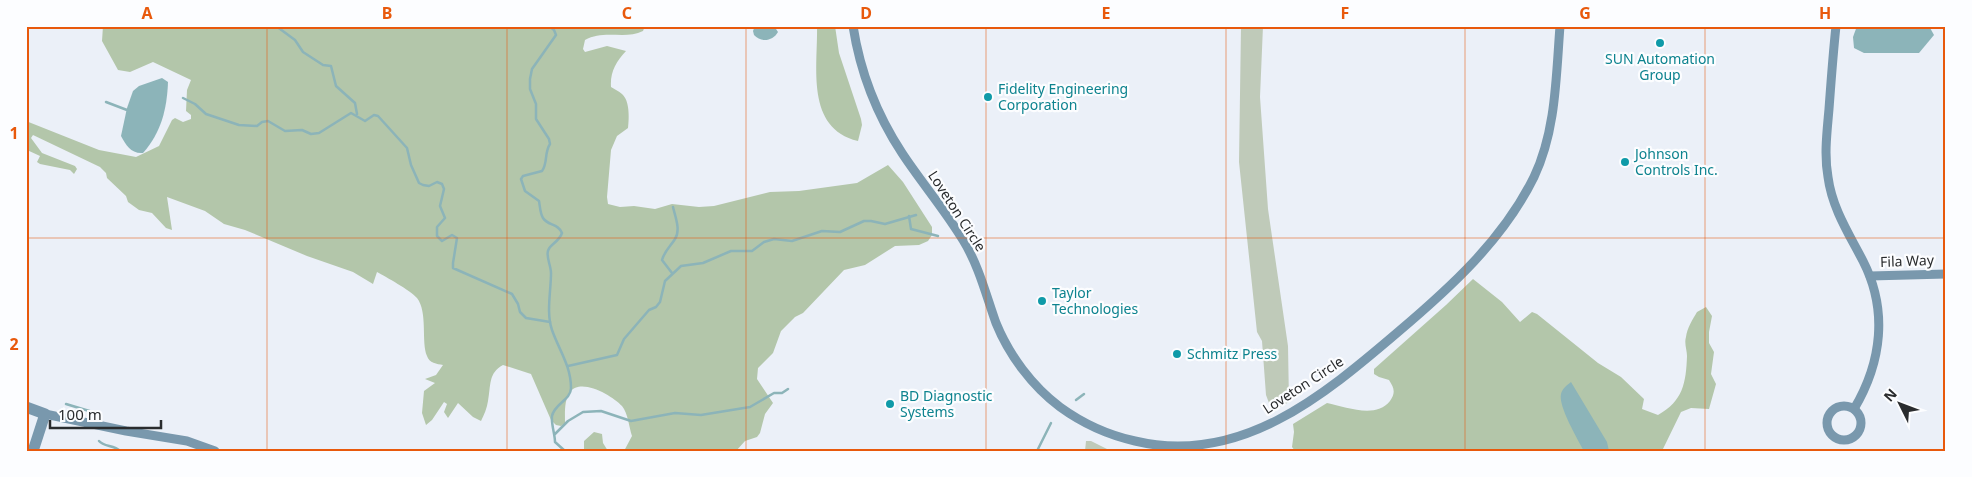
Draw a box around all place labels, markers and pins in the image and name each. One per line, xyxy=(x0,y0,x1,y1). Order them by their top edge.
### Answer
marker: SUN Automation Group xyxy=(1654,37,1666,49)
place label: SUN Automation Group xyxy=(1605,49,1715,84)
place label: Fidelity Engineering Corporation xyxy=(998,79,1128,114)
marker: Fidelity Engineering Corporation xyxy=(982,91,994,103)
place label: Johnson Controls Inc. xyxy=(1633,144,1718,179)
marker: Johnson Controls Inc. xyxy=(1619,156,1631,168)
place label: Taylor Technologies xyxy=(1052,283,1138,318)
marker: Taylor Technologies xyxy=(1036,295,1048,307)
place label: Schmitz Press xyxy=(1187,344,1278,363)
marker: Schmitz Press xyxy=(1171,348,1183,360)
place label: BD Diagnostic Systems xyxy=(900,386,993,421)
marker: BD Diagnostic Systems xyxy=(884,398,896,410)

